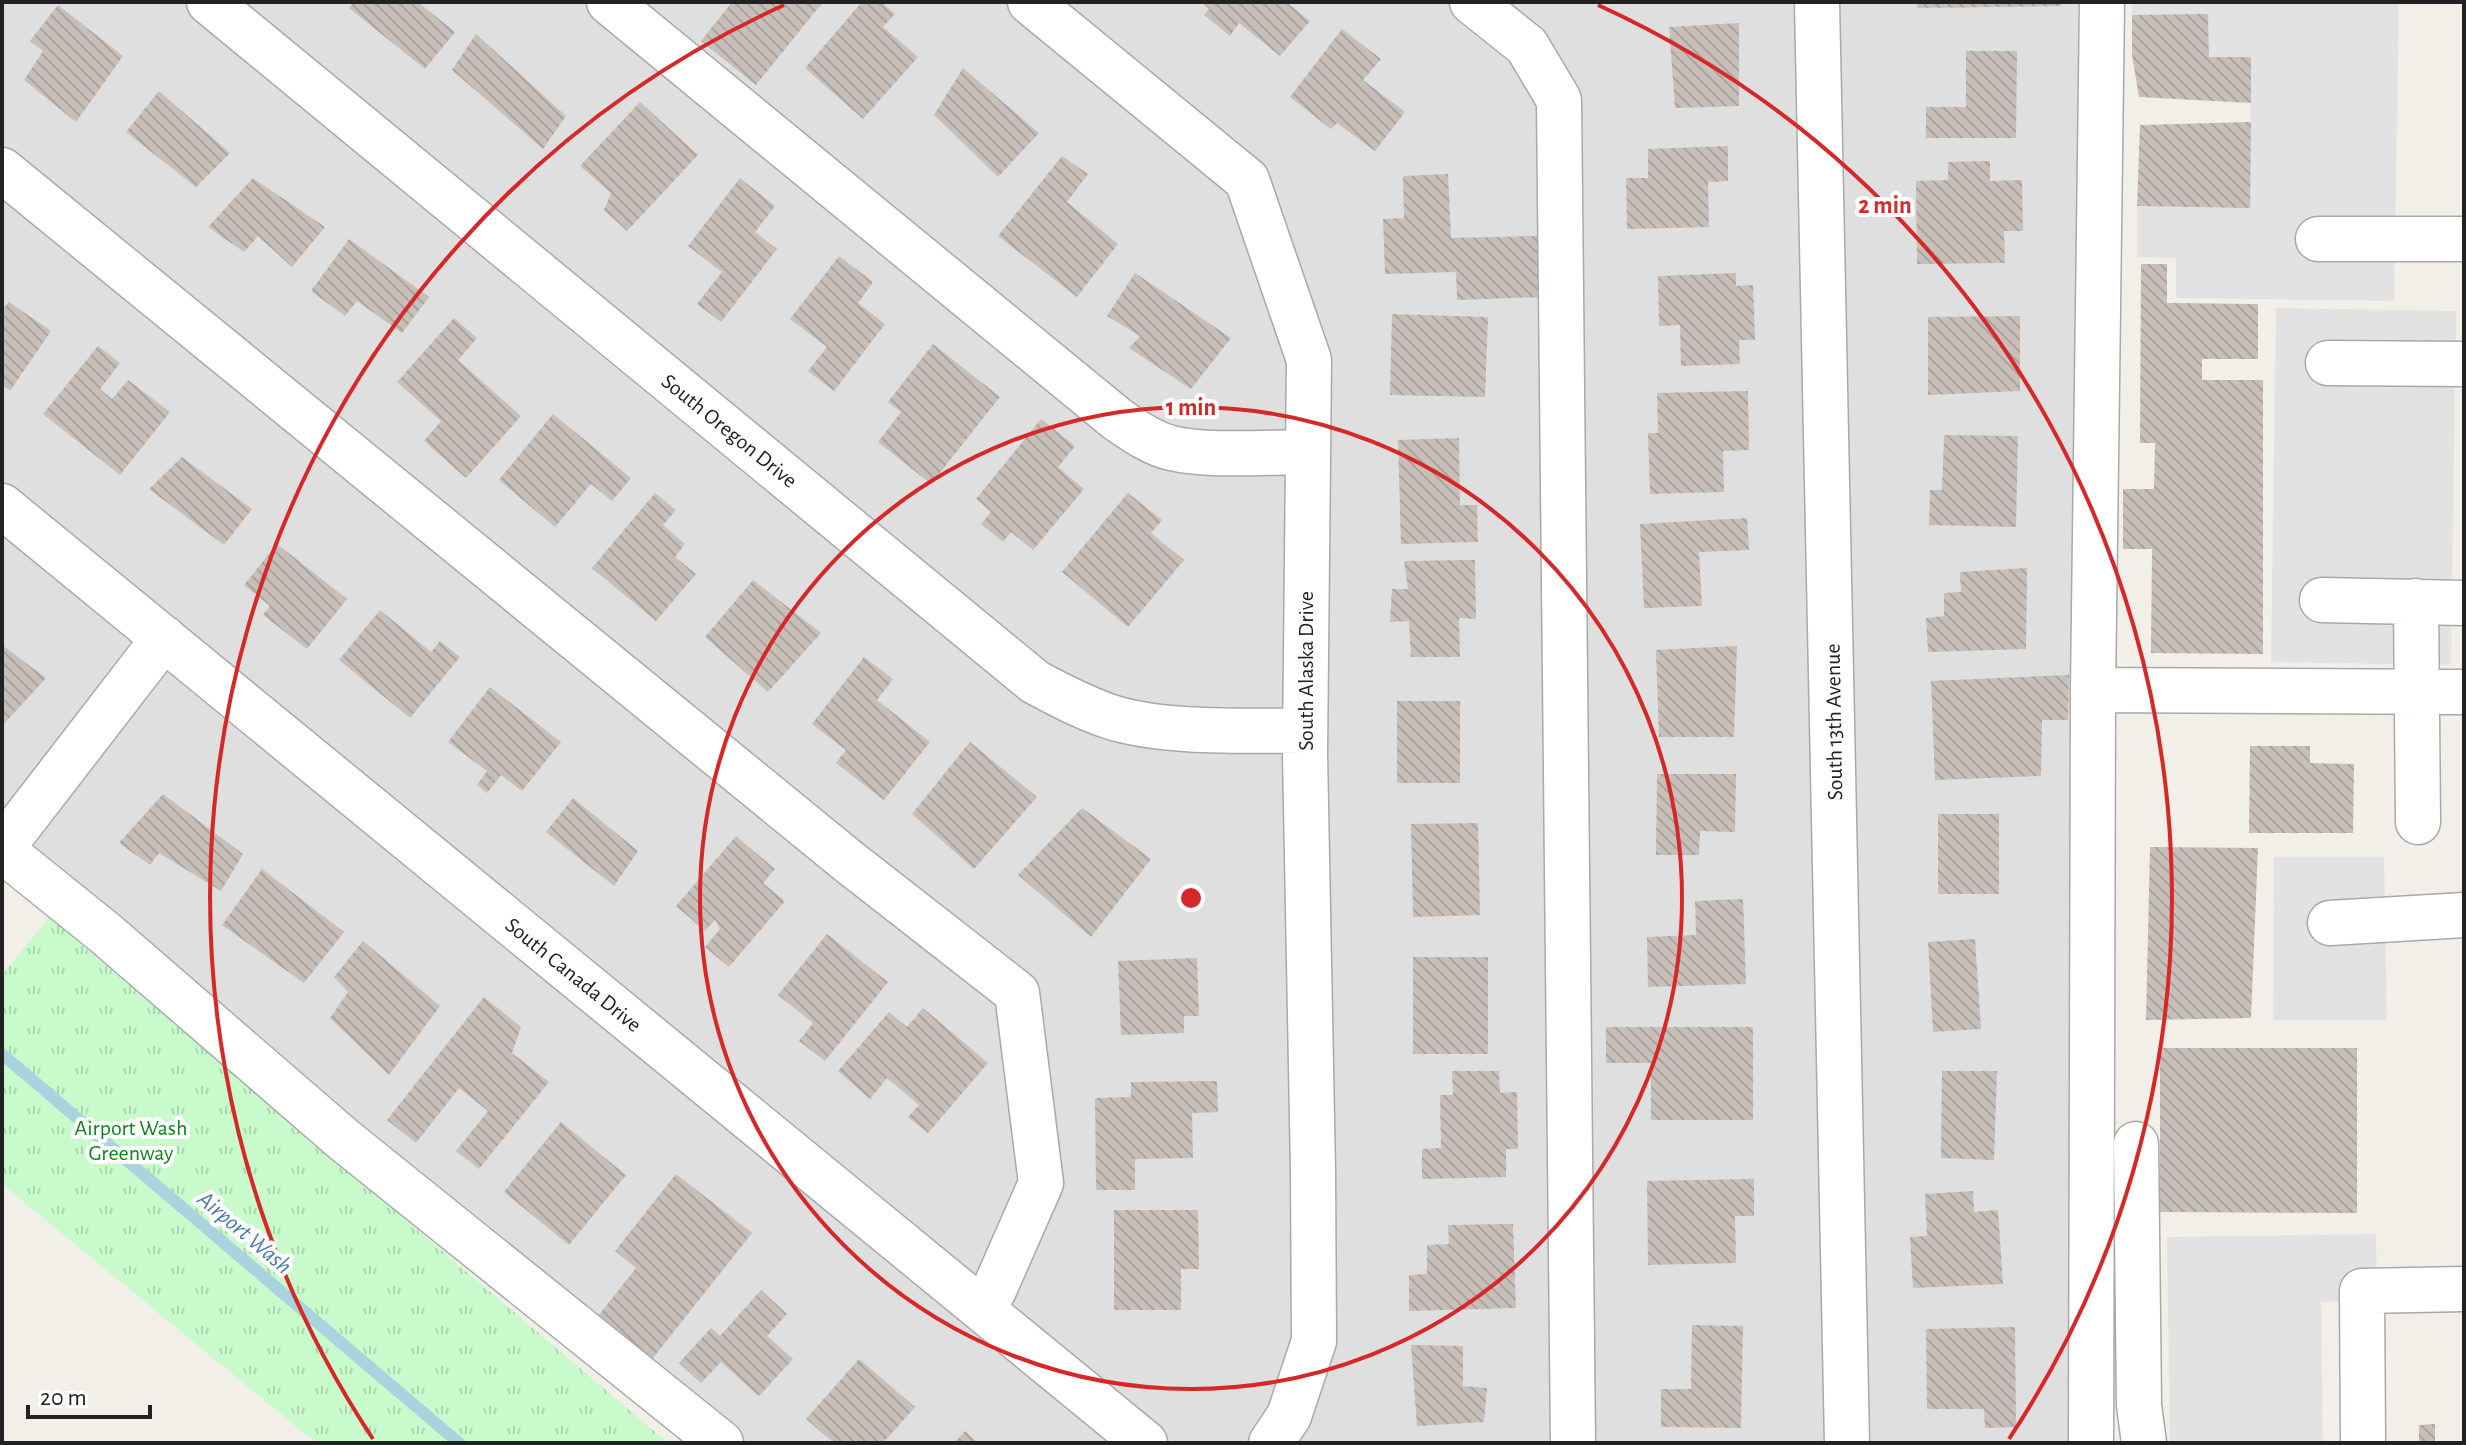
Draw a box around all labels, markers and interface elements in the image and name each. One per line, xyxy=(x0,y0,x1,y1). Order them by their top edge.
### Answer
text: 2 min xyxy=(1858,194,1912,218)
street label: South Oregon Drive xyxy=(658,370,801,492)
text: 1 min xyxy=(1166,396,1216,420)
street label: South Alaska Drive xyxy=(1295,591,1317,751)
street label: South 13th Avenue xyxy=(1822,643,1846,801)
centre of rings xyxy=(1177,884,1205,912)
street label: South Canada Drive xyxy=(501,913,646,1036)
park label: Airport Wash Greenway xyxy=(75,1117,187,1164)
water label: Airport Wash xyxy=(192,1186,296,1279)
scale bar xyxy=(28,1369,150,1419)
text: 20 m xyxy=(40,1386,87,1410)

